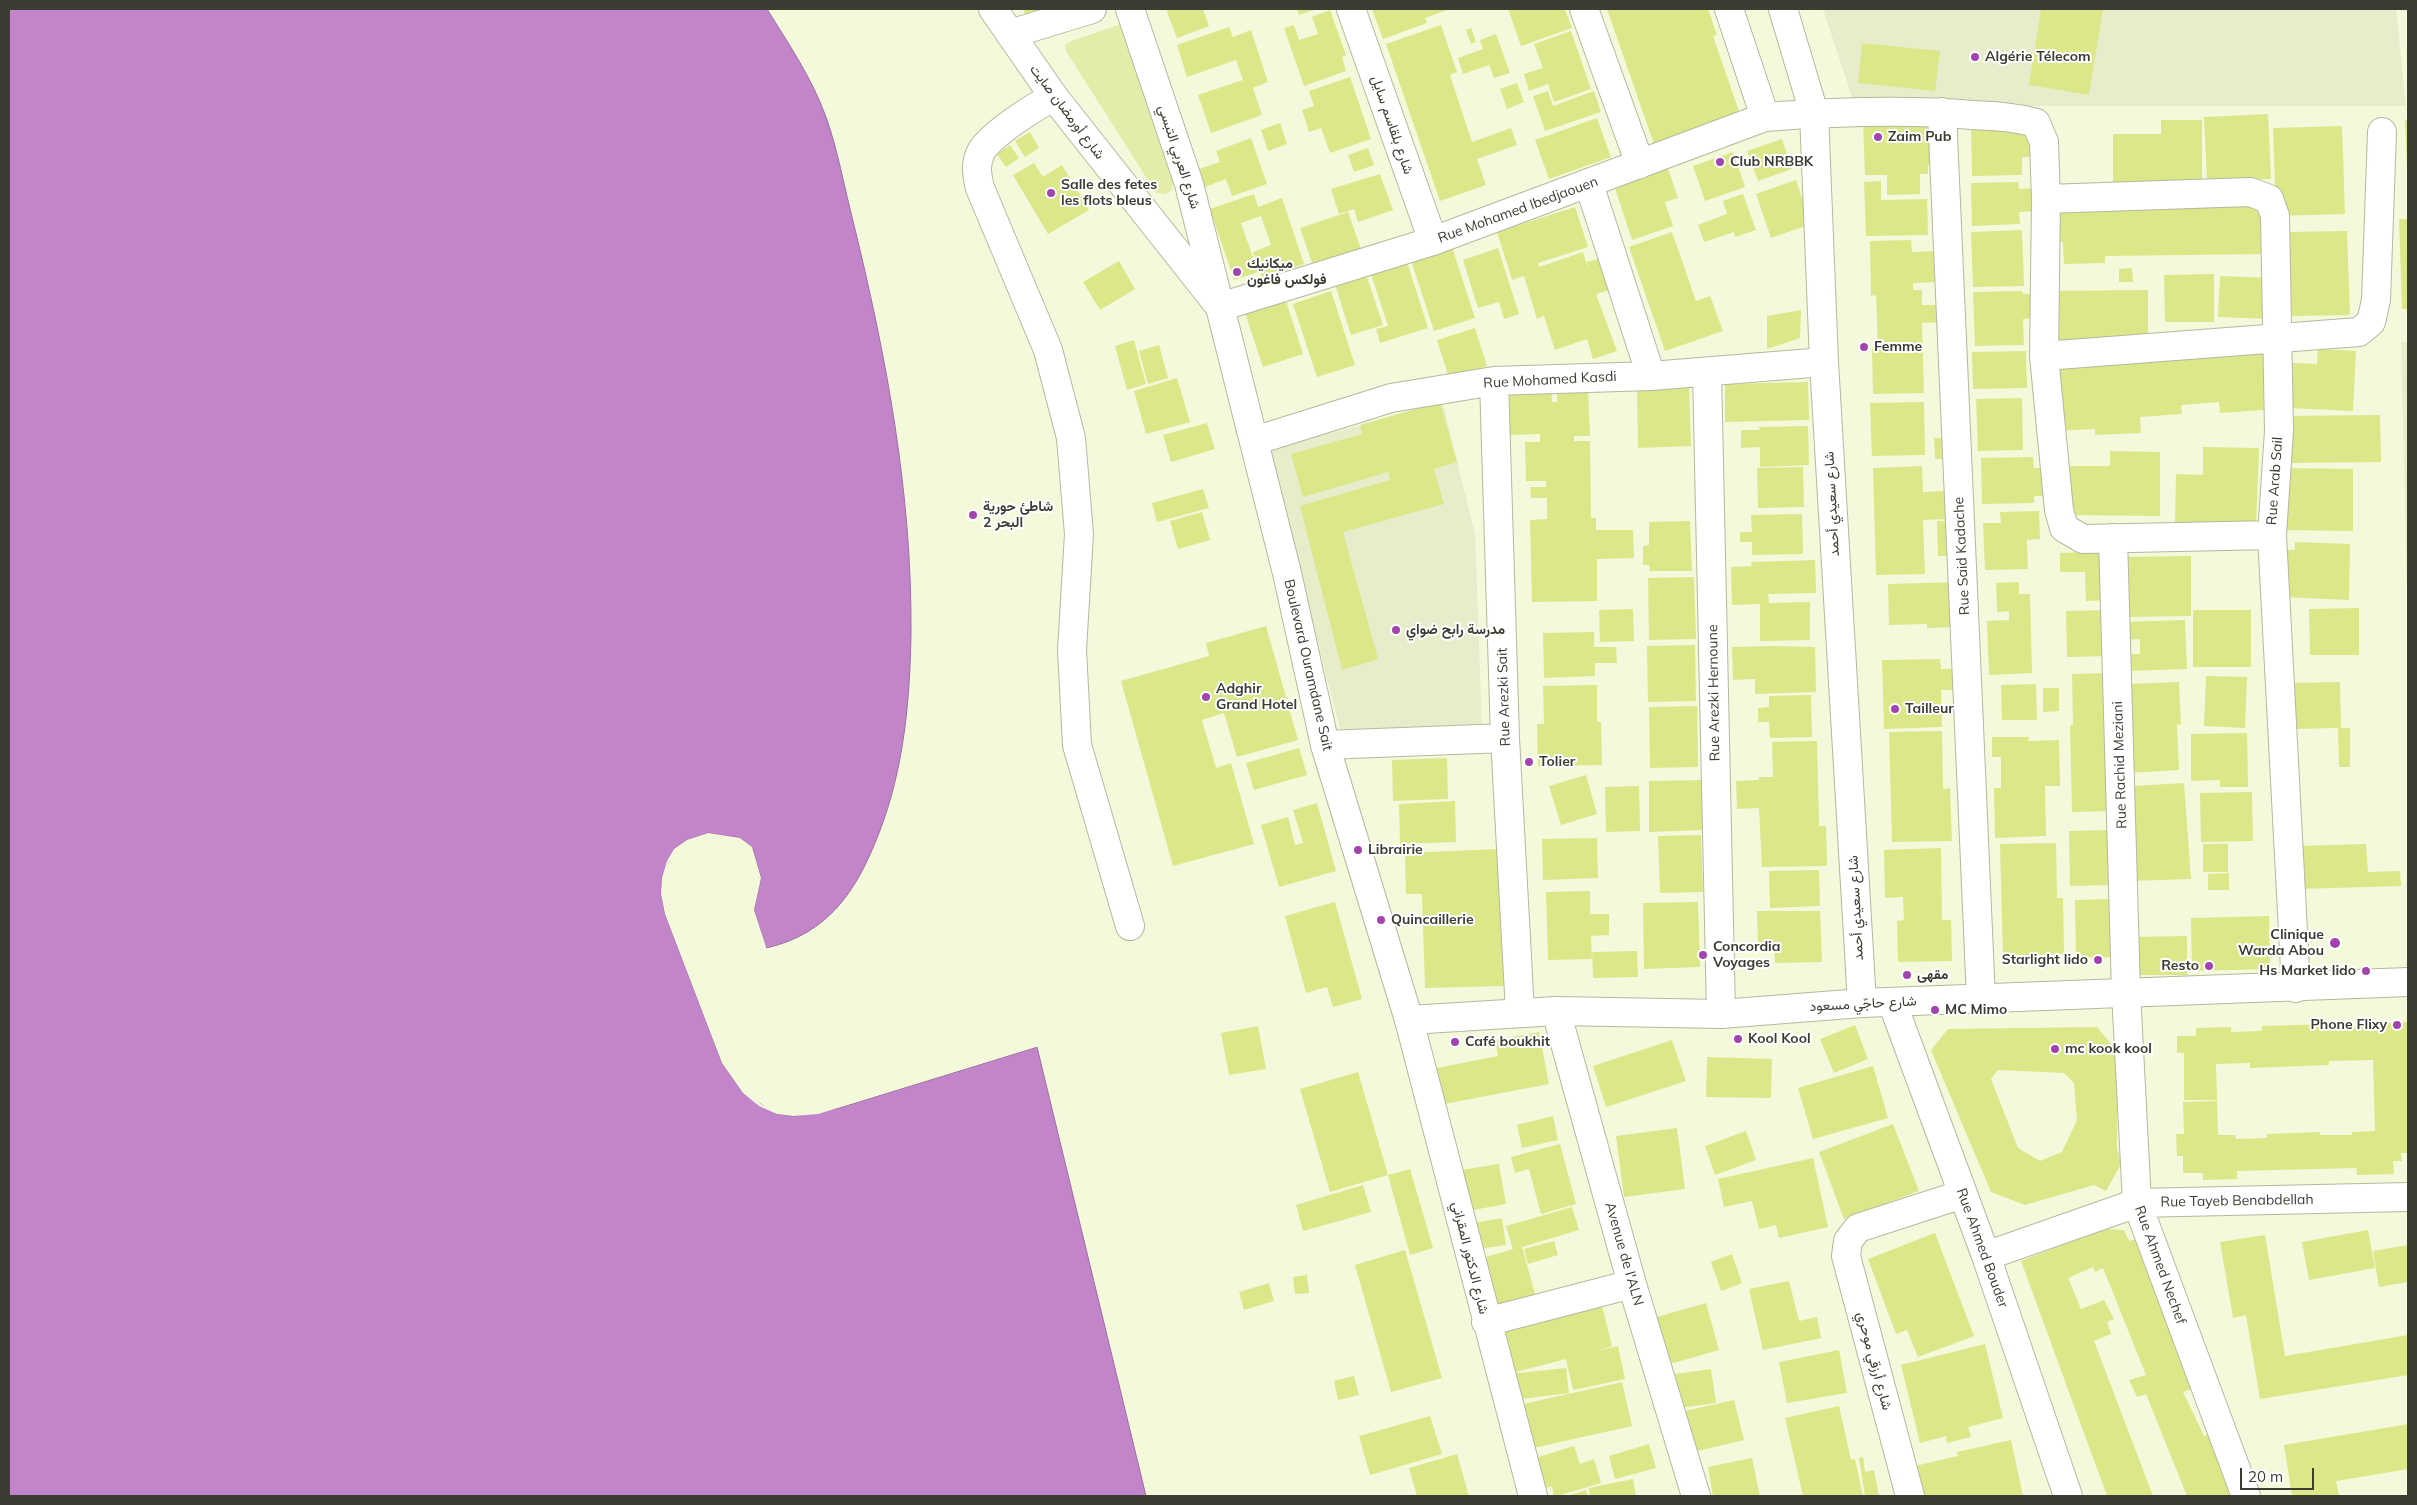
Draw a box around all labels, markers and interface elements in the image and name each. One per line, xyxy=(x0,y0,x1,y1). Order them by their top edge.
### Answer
place label: Algérie Télecom xyxy=(1985,49,2091,65)
marker: Algérie Télecom xyxy=(1969,51,1981,63)
street label: شارع أورمضان صايت xyxy=(1026,61,1108,163)
street label: شارع بلقاسم سايل xyxy=(1367,73,1417,177)
street label: شارع العربي التبسي xyxy=(1154,103,1204,211)
place label: Zaim Pub xyxy=(1888,129,1951,145)
marker: Zaim Pub xyxy=(1872,131,1884,143)
place label: Club NRBBK xyxy=(1730,154,1813,170)
marker: Club NRBBK xyxy=(1714,156,1726,168)
street label: Rue Mohamed Ibedjaouen xyxy=(1436,173,1600,247)
place label: Salle des fetes les flots bleus xyxy=(1061,177,1157,210)
marker: Salle des fetes les flots bleus xyxy=(1045,187,1057,199)
place label: ميكانيك فولكس فاغون xyxy=(1247,256,1326,288)
marker: ميكانيك فولكس فاغون xyxy=(1231,266,1243,278)
place label: Femme xyxy=(1874,339,1922,355)
marker: Femme xyxy=(1858,341,1870,353)
street label: Rue Mohamed Kasdi xyxy=(1483,368,1617,392)
street label: Rue Arab Sail xyxy=(2264,436,2286,526)
street label: شارع سعيدي أحمد xyxy=(1821,451,1843,557)
street label: Rue Said Kadache xyxy=(1951,496,1973,616)
place label: شاطئ حورية البحر 2 xyxy=(983,499,1053,532)
marker: شاطئ حورية البحر 2 xyxy=(967,509,979,521)
street label: Boulevard Ouramdane Sait xyxy=(1280,578,1336,752)
place label: مدرسة رابح ضواي xyxy=(1406,622,1505,638)
marker: مدرسة رابح ضواي xyxy=(1390,624,1402,636)
street label: Rue Arezki Hernoune xyxy=(1704,624,1724,762)
street label: Rue Arezki Sait xyxy=(1494,647,1514,747)
place label: Adghir Grand Hotel xyxy=(1216,681,1297,714)
marker: Adghir Grand Hotel xyxy=(1200,691,1212,703)
place label: Tailleur xyxy=(1905,701,1954,717)
street label: Rue Rachid Meziani xyxy=(2109,701,2131,829)
marker: Tailleur xyxy=(1889,703,1901,715)
place label: Tolier xyxy=(1539,754,1575,770)
marker: Tolier xyxy=(1523,756,1535,768)
place label: Librairie xyxy=(1368,842,1423,858)
marker: Librairie xyxy=(1352,844,1364,856)
street label: شارع سعيدي أحمد xyxy=(1845,855,1867,961)
place label: Quincaillerie xyxy=(1391,912,1474,928)
marker: Quincaillerie xyxy=(1375,914,1387,926)
place label: Clinique Warda Abou xyxy=(2238,927,2324,960)
marker: Clinique Warda Abou xyxy=(2328,936,2342,950)
place label: Concordia Voyages xyxy=(1713,939,1780,972)
marker: Concordia Voyages xyxy=(1697,949,1709,961)
place label: Starlight lido xyxy=(2002,952,2088,968)
marker: Starlight lido xyxy=(2092,954,2104,966)
place label: Resto xyxy=(2161,958,2199,974)
marker: Resto xyxy=(2203,960,2215,972)
place label: Hs Market lido xyxy=(2259,963,2356,979)
marker: Hs Market lido xyxy=(2360,965,2372,977)
place label: مقهى xyxy=(1917,967,1948,983)
marker: مقهى xyxy=(1901,969,1913,981)
street label: شارع حاجّي مسعود xyxy=(1809,993,1917,1015)
place label: MC Mimo xyxy=(1945,1002,2007,1018)
marker: MC Mimo xyxy=(1929,1004,1941,1016)
place label: Phone Flixy xyxy=(2311,1017,2387,1033)
marker: Phone Flixy xyxy=(2391,1019,2403,1031)
place label: Kool Kool xyxy=(1748,1031,1811,1047)
marker: Kool Kool xyxy=(1732,1033,1744,1045)
place label: Café boukhit xyxy=(1465,1034,1550,1050)
marker: Café boukhit xyxy=(1449,1036,1461,1048)
place label: mc kook kool xyxy=(2065,1041,2152,1057)
marker: mc kook kool xyxy=(2049,1043,2061,1055)
street label: Rue Ahmed Bouder xyxy=(1953,1186,2011,1310)
street label: Rue Tayeb Benabdellah xyxy=(2160,1191,2314,1211)
street label: شارع الدكتور المقراني xyxy=(1448,1200,1492,1316)
street label: Avenue de l'ALN xyxy=(1601,1200,1647,1308)
street label: Rue Ahmed Nechef xyxy=(2131,1203,2189,1327)
street label: شارع أرزقي موحري xyxy=(1853,1310,1895,1412)
scale bar xyxy=(2242,1458,2316,1490)
text: 20 m xyxy=(2248,1467,2283,1486)

